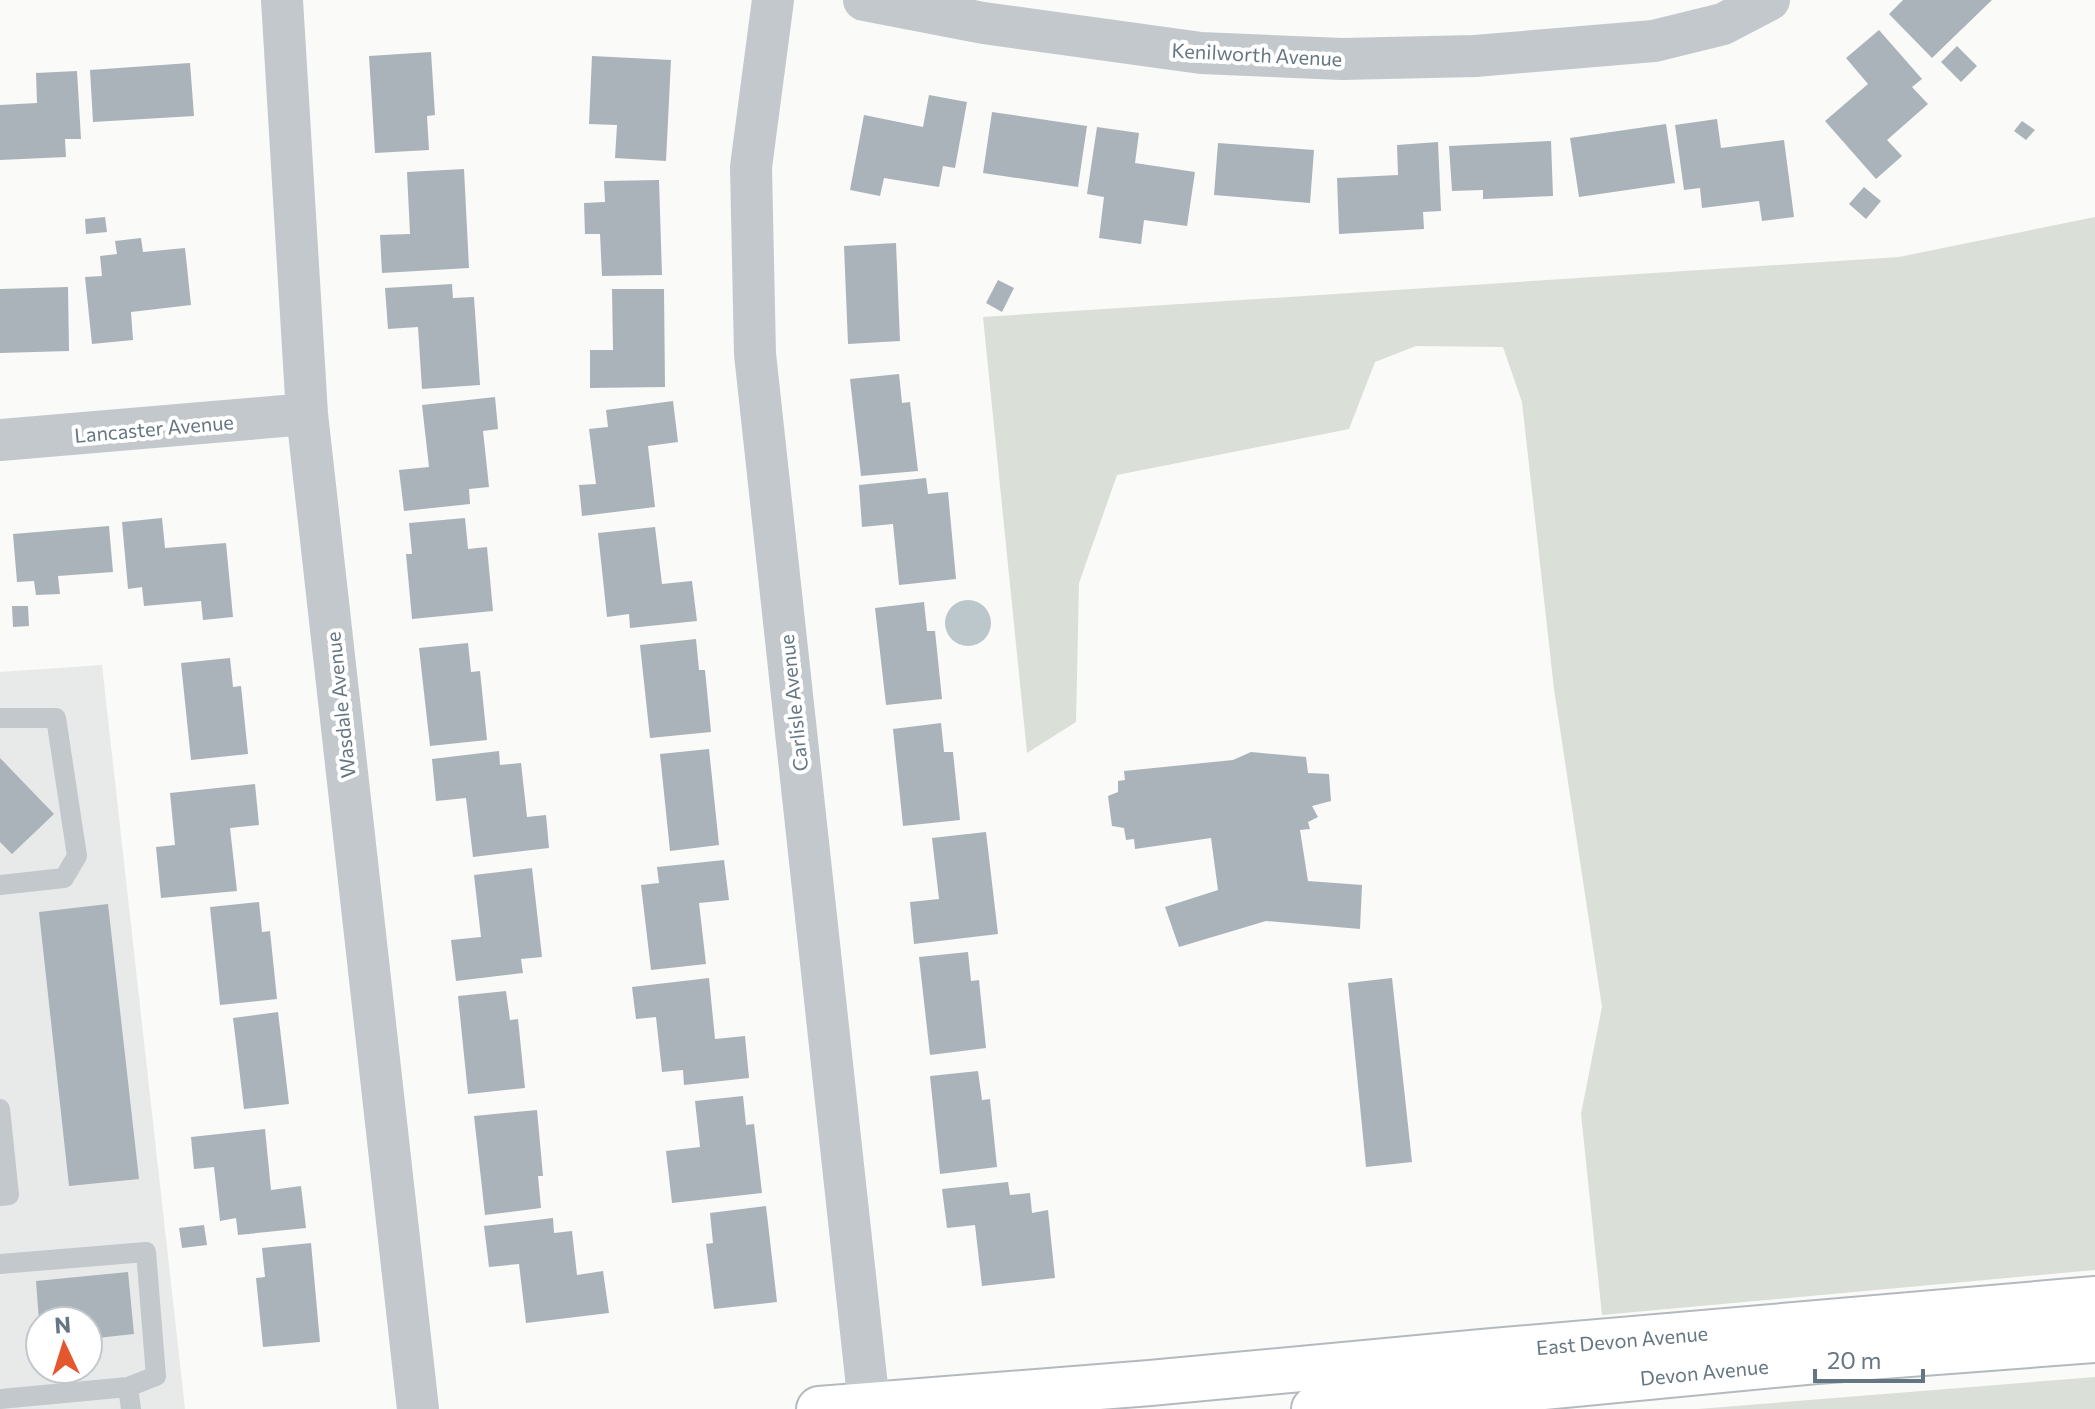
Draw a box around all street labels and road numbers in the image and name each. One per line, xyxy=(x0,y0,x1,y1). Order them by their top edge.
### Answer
street label: Kenilworth Avenue xyxy=(1171,38,1343,70)
street label: Lancaster Avenue xyxy=(73,409,235,447)
street label: Wasdale Avenue xyxy=(320,631,360,779)
street label: Carlisle Avenue xyxy=(774,633,812,773)
street label: East Devon Avenue xyxy=(1535,1321,1709,1359)
street label: Devon Avenue xyxy=(1639,1354,1770,1390)

